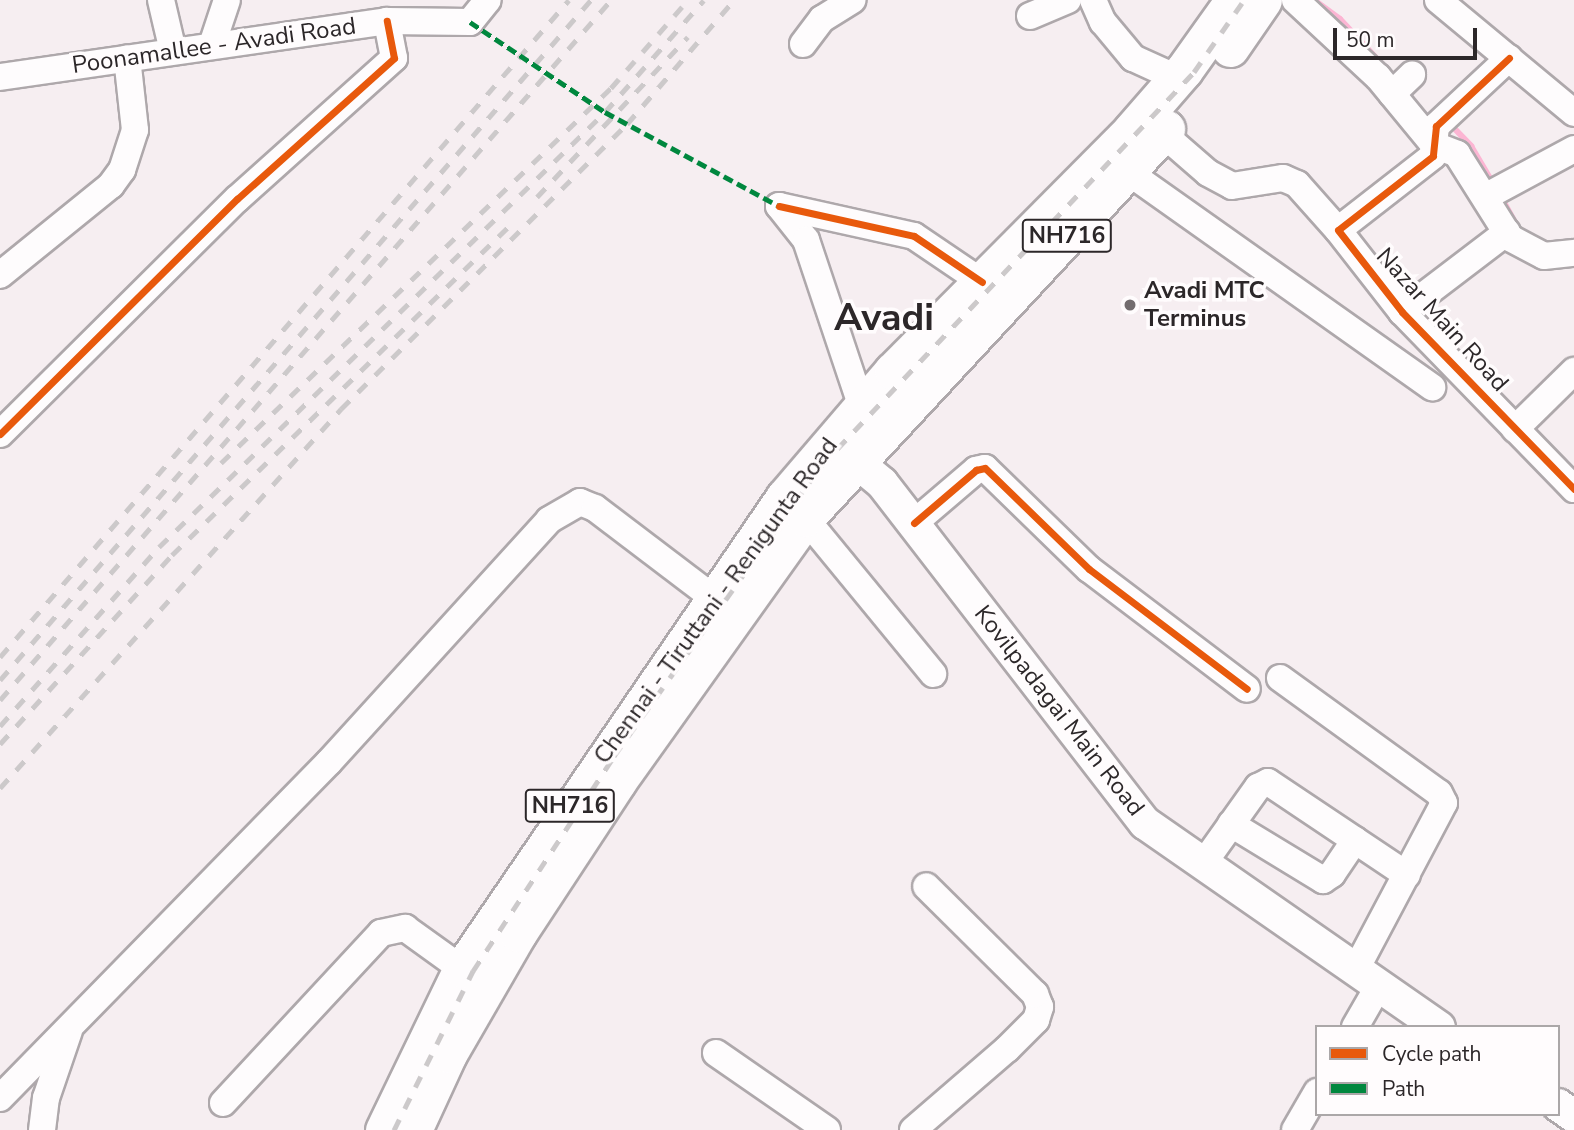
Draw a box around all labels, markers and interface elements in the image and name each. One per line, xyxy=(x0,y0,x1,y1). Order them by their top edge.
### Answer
street label: Poonamallee - Avadi Road xyxy=(70,12,358,80)
scale bar xyxy=(1336,14,1480,58)
text: 50 m xyxy=(1346,26,1395,54)
road number: NH716 xyxy=(1021,216,1112,256)
street label: Nazar Main Road xyxy=(1370,242,1514,398)
place label: Avadi MTC Terminus xyxy=(1144,277,1265,333)
district label: Avadi xyxy=(834,295,934,341)
marker: Avadi MTC Terminus xyxy=(1122,297,1138,313)
street label: Chennai - Tiruttani - Renigunta Road xyxy=(588,432,844,770)
street label: Kovilpadagai Main Road xyxy=(968,600,1150,822)
road number: NH716 xyxy=(524,786,616,826)
legend xyxy=(1315,1025,1560,1116)
text: Cycle path xyxy=(1382,1040,1481,1068)
text: Path xyxy=(1382,1075,1425,1103)

